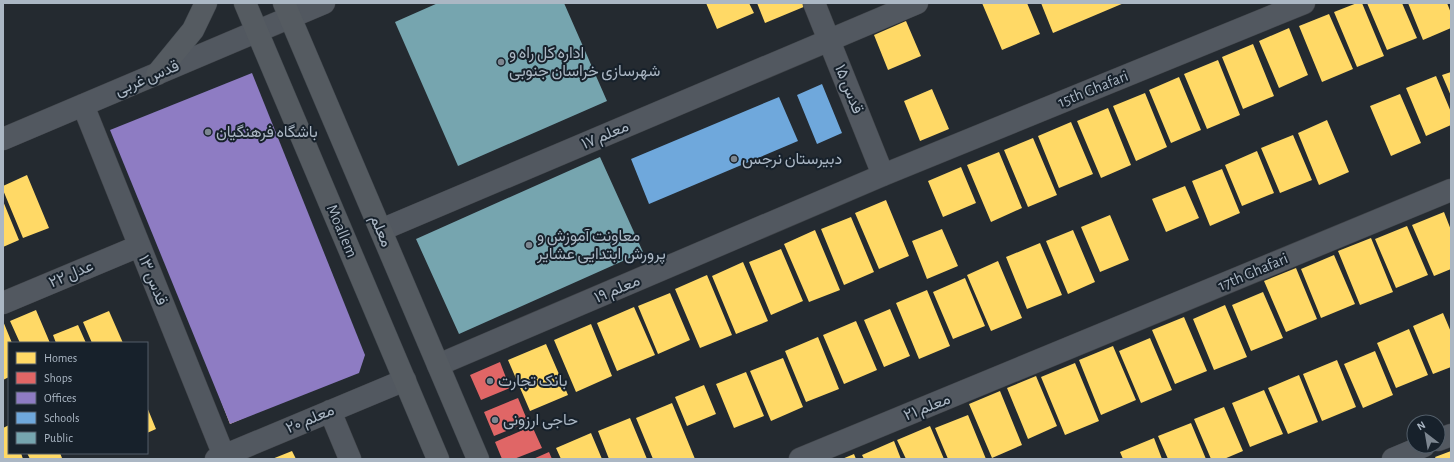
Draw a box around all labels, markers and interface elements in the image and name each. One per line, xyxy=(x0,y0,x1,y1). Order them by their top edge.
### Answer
place label: اداره کل راه و شهرسازی خراسان جنوبی xyxy=(509,45,660,81)
street label: قدس غربی xyxy=(113,57,182,101)
marker: اداره کل راه و شهرسازی خراسان جنوبی xyxy=(496,57,506,67)
street label: قدس ۱۵ xyxy=(830,62,866,117)
street label: 15th Ghafari xyxy=(1056,68,1130,110)
street label: معلم ۱۷ xyxy=(579,118,632,154)
place label: باشگاه فرهنگیان xyxy=(216,124,318,142)
marker: باشگاه فرهنگیان xyxy=(203,127,213,137)
place label: دبیرستان نرجس xyxy=(742,151,842,169)
marker: دبیرستان نرجس xyxy=(729,154,739,164)
street label: Moallem xyxy=(324,202,360,260)
street label: معلم xyxy=(365,213,395,250)
place label: معاونت آموزش و پرورش ابتدایی عشایر xyxy=(536,228,666,265)
marker: معاونت آموزش و پرورش ابتدایی عشایر xyxy=(524,240,534,250)
street label: 17th Ghafari xyxy=(1216,250,1290,294)
street label: قدس ۱۳ xyxy=(134,253,170,308)
street label: عدل ۲۲ xyxy=(46,258,96,291)
street label: معلم ۱۹ xyxy=(592,272,643,308)
legend xyxy=(8,342,148,454)
text: Homes xyxy=(44,352,77,364)
text: Shops xyxy=(44,372,72,384)
place label: بانک تجارت xyxy=(498,373,567,391)
marker: بانک تجارت xyxy=(485,376,495,386)
street label: معلم ۲۱ xyxy=(901,390,953,425)
text: Offices xyxy=(44,392,77,404)
street label: معلم ۲۰ xyxy=(284,402,337,438)
text: Schools xyxy=(44,412,79,424)
place label: حاجی ارزونی xyxy=(503,412,578,430)
north arrow xyxy=(1406,414,1446,454)
marker: حاجی ارزونی xyxy=(490,415,500,425)
text: N xyxy=(1415,419,1427,433)
text: Public xyxy=(44,432,73,444)

